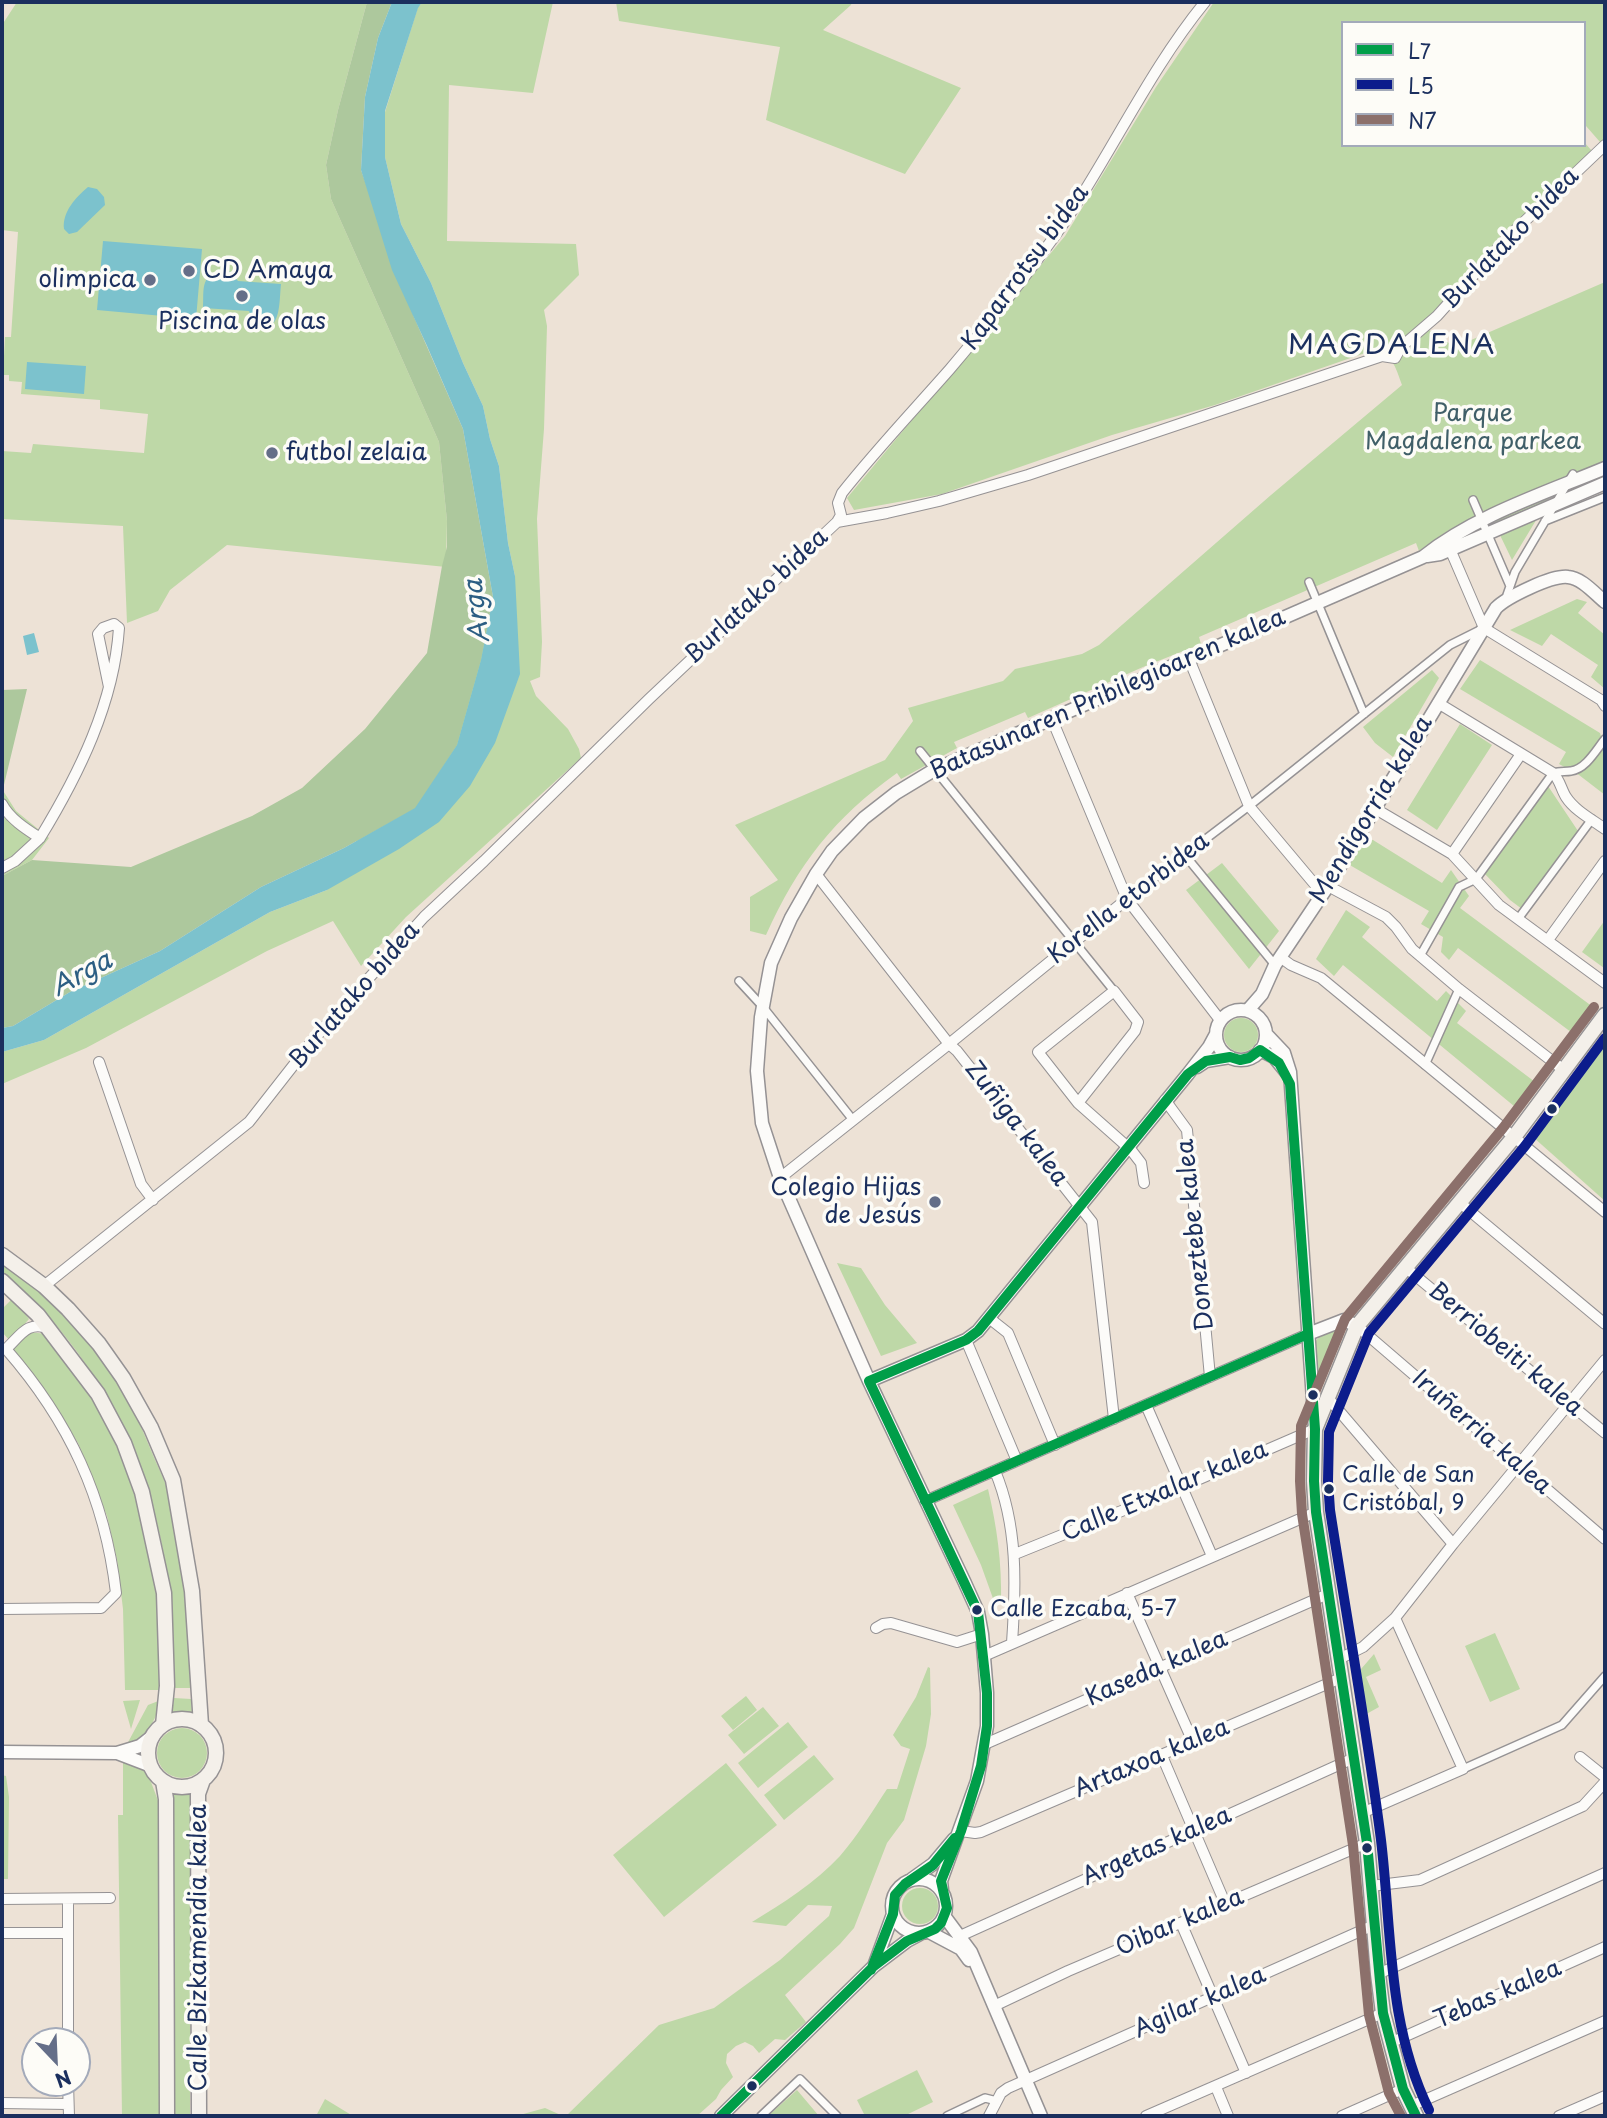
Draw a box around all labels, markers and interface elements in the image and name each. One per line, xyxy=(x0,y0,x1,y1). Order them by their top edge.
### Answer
legend xyxy=(1341,21,1586,147)
text: L7 xyxy=(1408,34,1431,66)
text: L5 xyxy=(1408,69,1434,101)
text: N7 xyxy=(1408,104,1436,136)
street label: Burlatako bidea xyxy=(1436,162,1586,316)
street label: Kaparrotsu bidea xyxy=(956,180,1096,356)
place label: CD Amaya xyxy=(203,257,332,285)
marker: CD Amaya xyxy=(181,263,197,279)
place label: olimpica xyxy=(38,266,136,294)
marker: olimpica xyxy=(142,272,158,288)
marker: Piscina de olas xyxy=(234,288,250,304)
place label: Piscina de olas xyxy=(158,308,326,336)
district label: MAGDALENA xyxy=(1288,329,1496,363)
park label: Parque Magdalena parkea xyxy=(1365,400,1581,456)
place label: futbol zelaia xyxy=(286,439,427,467)
marker: futbol zelaia xyxy=(264,445,280,461)
street label: Burlatako bidea xyxy=(680,523,834,671)
water label: Arga xyxy=(459,577,497,645)
street label: Batasunaren Pribilegioaren kalea xyxy=(926,603,1290,787)
street label: Mendigorria kalea xyxy=(1305,711,1439,909)
street label: Korella etorbidea xyxy=(1043,827,1215,971)
street label: Burlatako bidea xyxy=(283,917,427,1075)
water label: Arga xyxy=(46,946,118,1004)
street label: Zuñiga kalea xyxy=(958,1056,1074,1192)
unlabelled marker xyxy=(1545,1102,1559,1116)
street label: Doneztebe kalea xyxy=(1172,1138,1220,1332)
place label: Colegio Hijas de Jesús xyxy=(770,1174,921,1230)
marker: Colegio Hijas de Jesús xyxy=(927,1194,943,1210)
street label: Berriobeiti kalea xyxy=(1422,1277,1588,1423)
street label: Iruñerria kalea xyxy=(1406,1365,1556,1501)
unlabelled marker xyxy=(1306,1388,1320,1402)
street label: Calle Etxalar kalea xyxy=(1057,1435,1273,1549)
place label: Calle de San Cristóbal, 9 xyxy=(1342,1463,1475,1514)
marker: Calle de San Cristóbal, 9 xyxy=(1322,1482,1336,1496)
place label: Calle Ezcaba, 5-7 xyxy=(990,1597,1177,1623)
marker: Calle Ezcaba, 5-7 xyxy=(970,1603,984,1617)
street label: Kaseda kalea xyxy=(1082,1625,1232,1713)
street label: Artaxoa kalea xyxy=(1070,1713,1234,1805)
street label: Argetas kalea xyxy=(1078,1801,1236,1893)
street label: Calle Bizkamendia kalea xyxy=(185,1804,213,2092)
unlabelled marker xyxy=(1360,1841,1374,1855)
street label: Oibar kalea xyxy=(1112,1883,1248,1963)
street label: Tebas kalea xyxy=(1430,1954,1566,2036)
street label: Agilar kalea xyxy=(1130,1961,1270,2045)
north arrow xyxy=(21,2027,91,2097)
text: N xyxy=(51,2064,76,2095)
unlabelled marker xyxy=(745,2079,759,2093)

